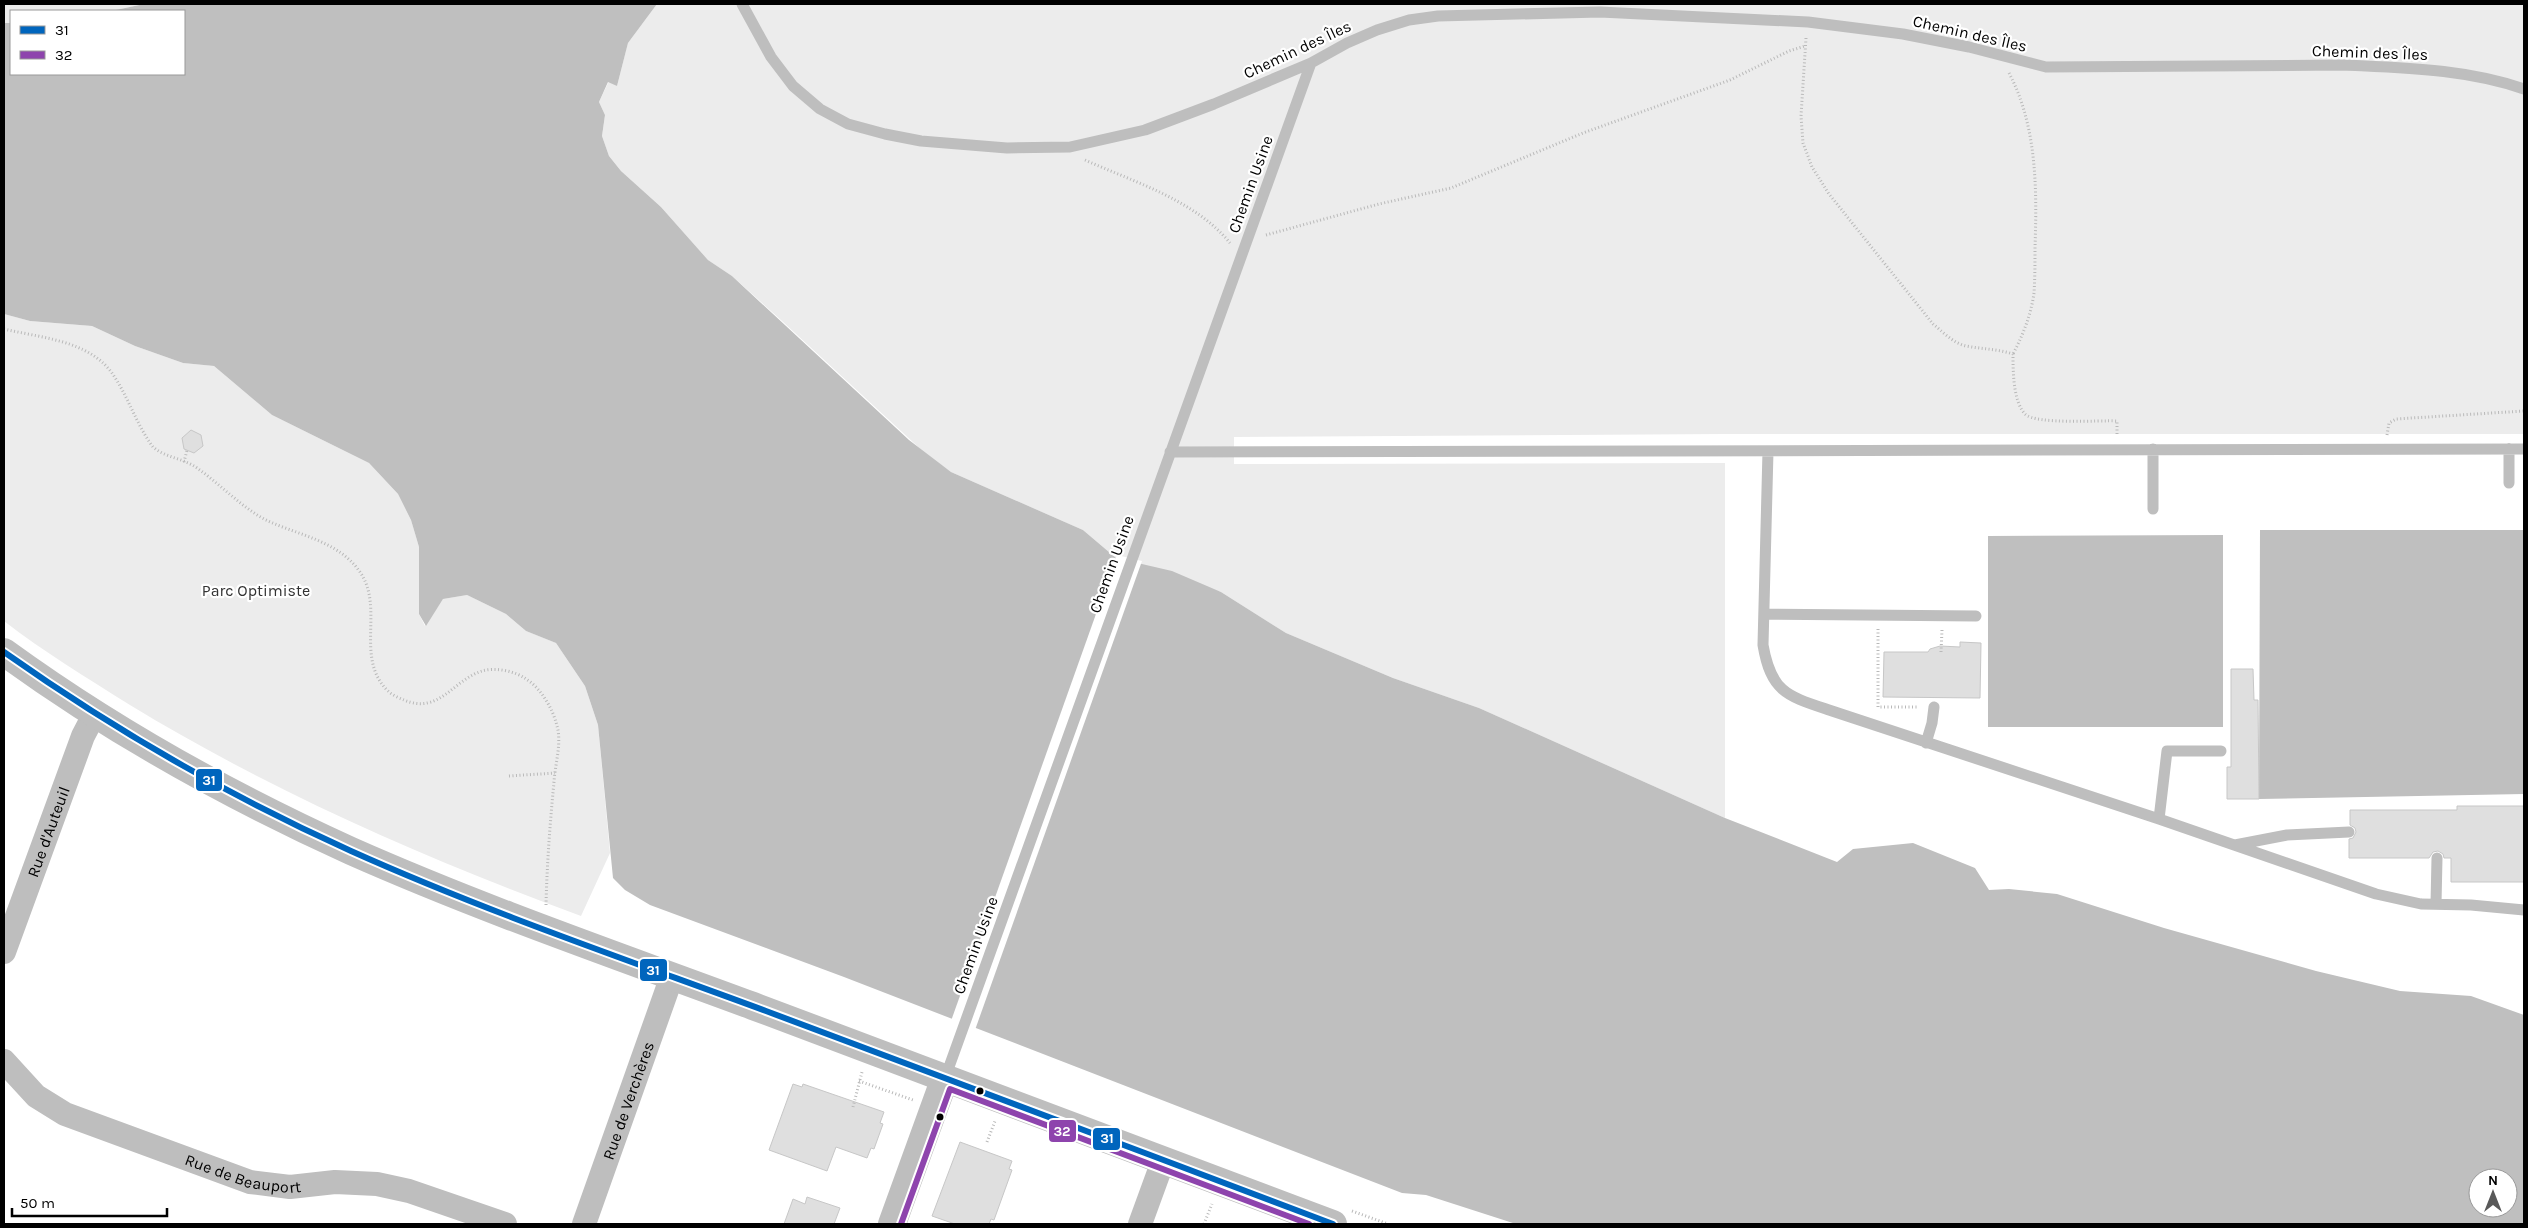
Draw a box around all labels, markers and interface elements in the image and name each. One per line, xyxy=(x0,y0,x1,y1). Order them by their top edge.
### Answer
legend xyxy=(10,10,185,75)
street label: Chemin des Îles xyxy=(1911,11,2029,56)
street label: Chemin des Îles xyxy=(1240,16,1354,83)
text: 31 xyxy=(55,21,69,39)
street label: Chemin des Îles xyxy=(2312,41,2428,64)
text: 32 xyxy=(55,46,73,64)
street label: Chemin Usine xyxy=(1224,133,1277,236)
street label: Chemin Usine xyxy=(1085,513,1138,616)
park label: Parc Optimiste xyxy=(202,581,310,600)
line badge: 31 xyxy=(195,768,223,792)
text: 31 xyxy=(202,772,216,789)
street label: Rue d'Auteuil xyxy=(23,784,74,880)
street label: Chemin Usine xyxy=(949,894,1002,997)
line badge: 31 xyxy=(639,958,668,982)
text: 31 xyxy=(646,962,660,979)
street label: Rue de Verchères xyxy=(599,1039,658,1162)
unlabelled marker xyxy=(975,1086,985,1096)
unlabelled marker xyxy=(935,1112,945,1122)
line badge: 32 xyxy=(1048,1119,1077,1143)
text: 32 xyxy=(1053,1123,1071,1140)
line badge: 31 xyxy=(1092,1127,1121,1151)
text: 31 xyxy=(1100,1130,1114,1147)
street label: Rue de Beauport xyxy=(182,1150,302,1197)
north arrow xyxy=(2468,1168,2518,1218)
text: N xyxy=(2488,1172,2498,1189)
scale bar xyxy=(12,1186,168,1218)
text: 50 m xyxy=(20,1194,55,1212)

